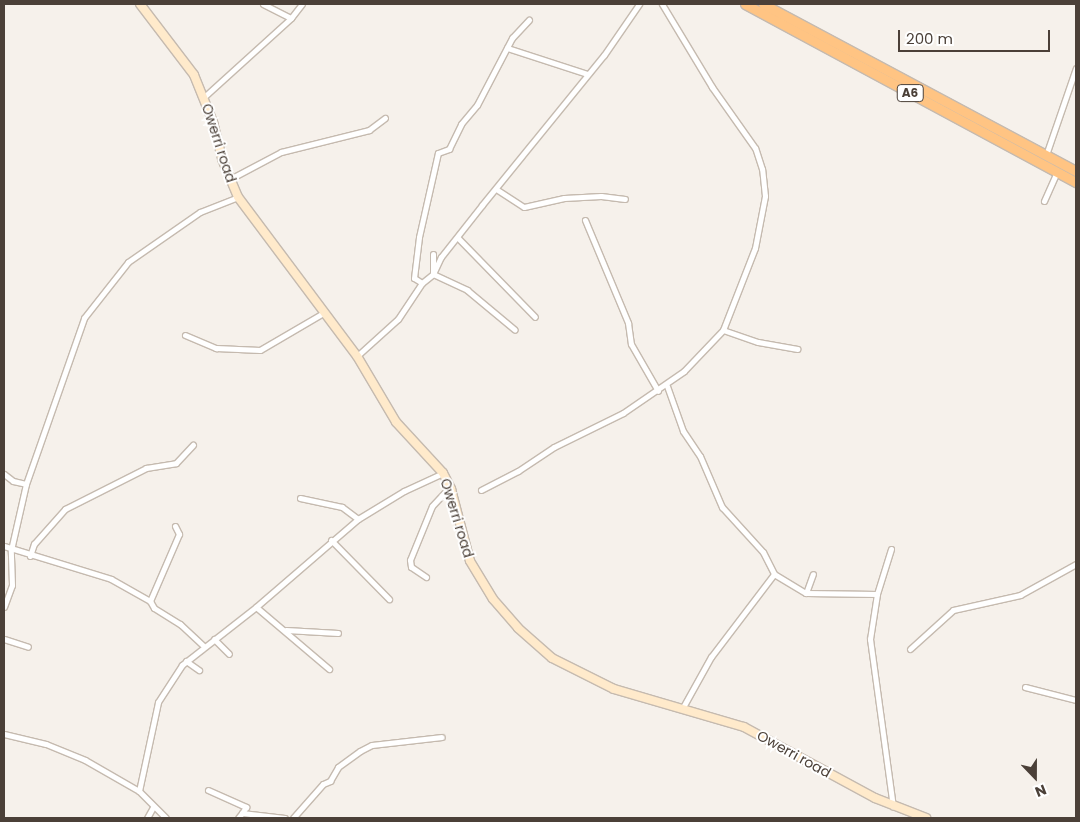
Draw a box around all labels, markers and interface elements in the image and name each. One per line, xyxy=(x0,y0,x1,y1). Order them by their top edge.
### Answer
scale bar xyxy=(900,20,1052,52)
text: 200 m xyxy=(906,28,953,49)
road number: A6 xyxy=(896,84,924,102)
street label: Owerri road xyxy=(198,101,240,185)
street label: Owerri road xyxy=(437,476,477,560)
street label: Owerri road xyxy=(754,727,834,781)
north arrow xyxy=(1010,752,1060,802)
text: N xyxy=(1032,780,1049,802)

